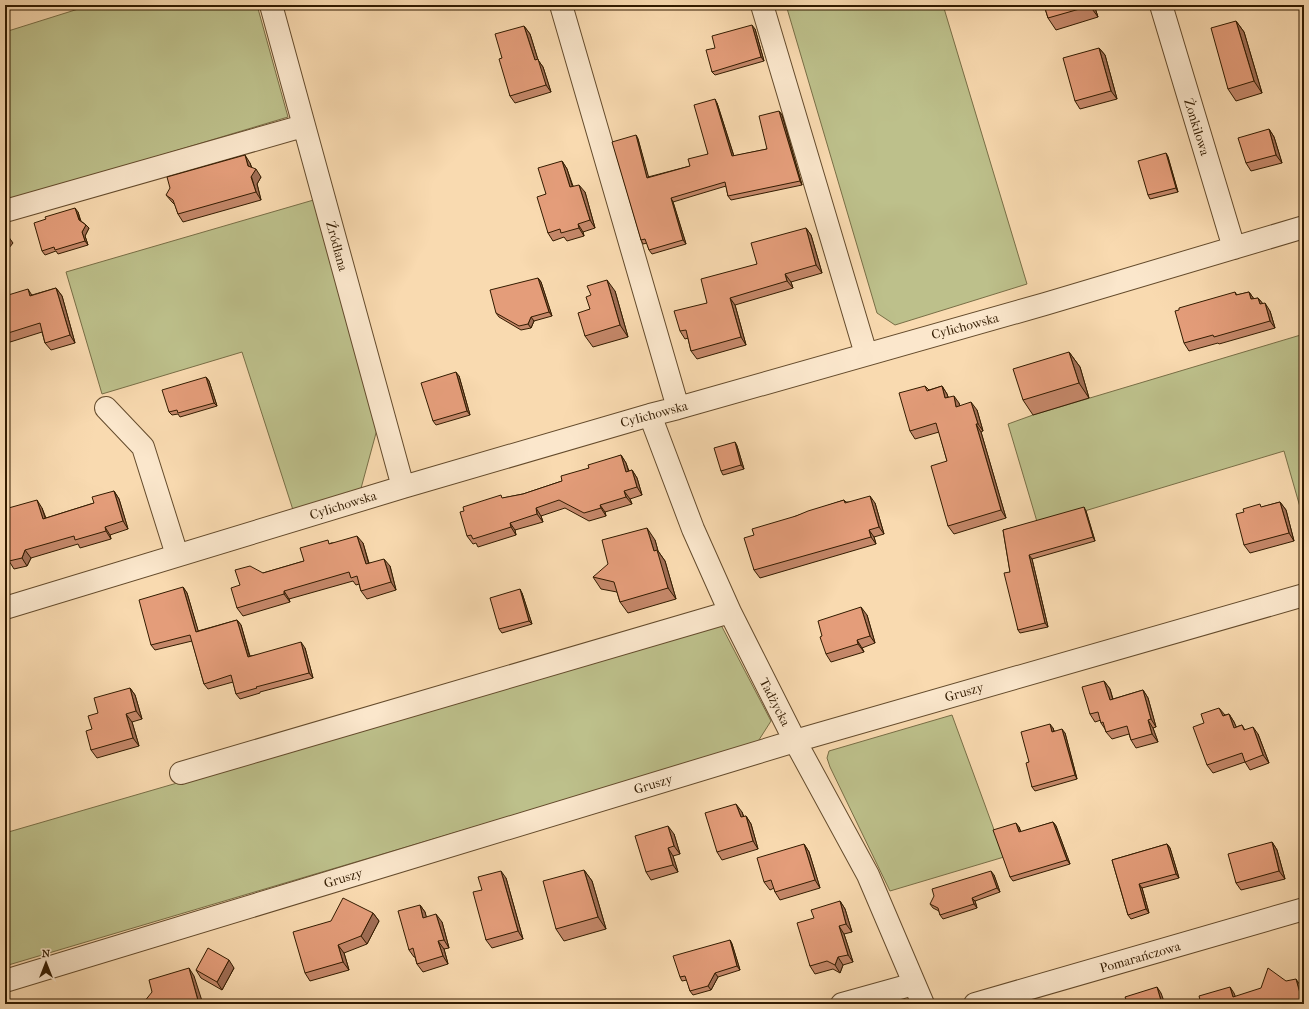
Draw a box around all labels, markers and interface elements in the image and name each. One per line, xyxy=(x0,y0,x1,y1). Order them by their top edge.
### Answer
street label: Żonkilowa xyxy=(1181,97,1213,158)
street label: Źródlana xyxy=(323,219,351,274)
street label: Cylichowska xyxy=(930,310,1001,342)
street label: Cylichowska xyxy=(619,398,690,430)
street label: Cylichowska xyxy=(308,487,379,522)
street label: Tadżycka xyxy=(757,676,794,729)
street label: Gruszy xyxy=(943,679,986,705)
street label: Gruszy xyxy=(632,771,675,797)
street label: Gruszy xyxy=(322,865,365,891)
street label: Pomarańczowa xyxy=(1098,938,1183,976)
north arrow xyxy=(26,943,66,983)
text: N xyxy=(42,947,51,960)

